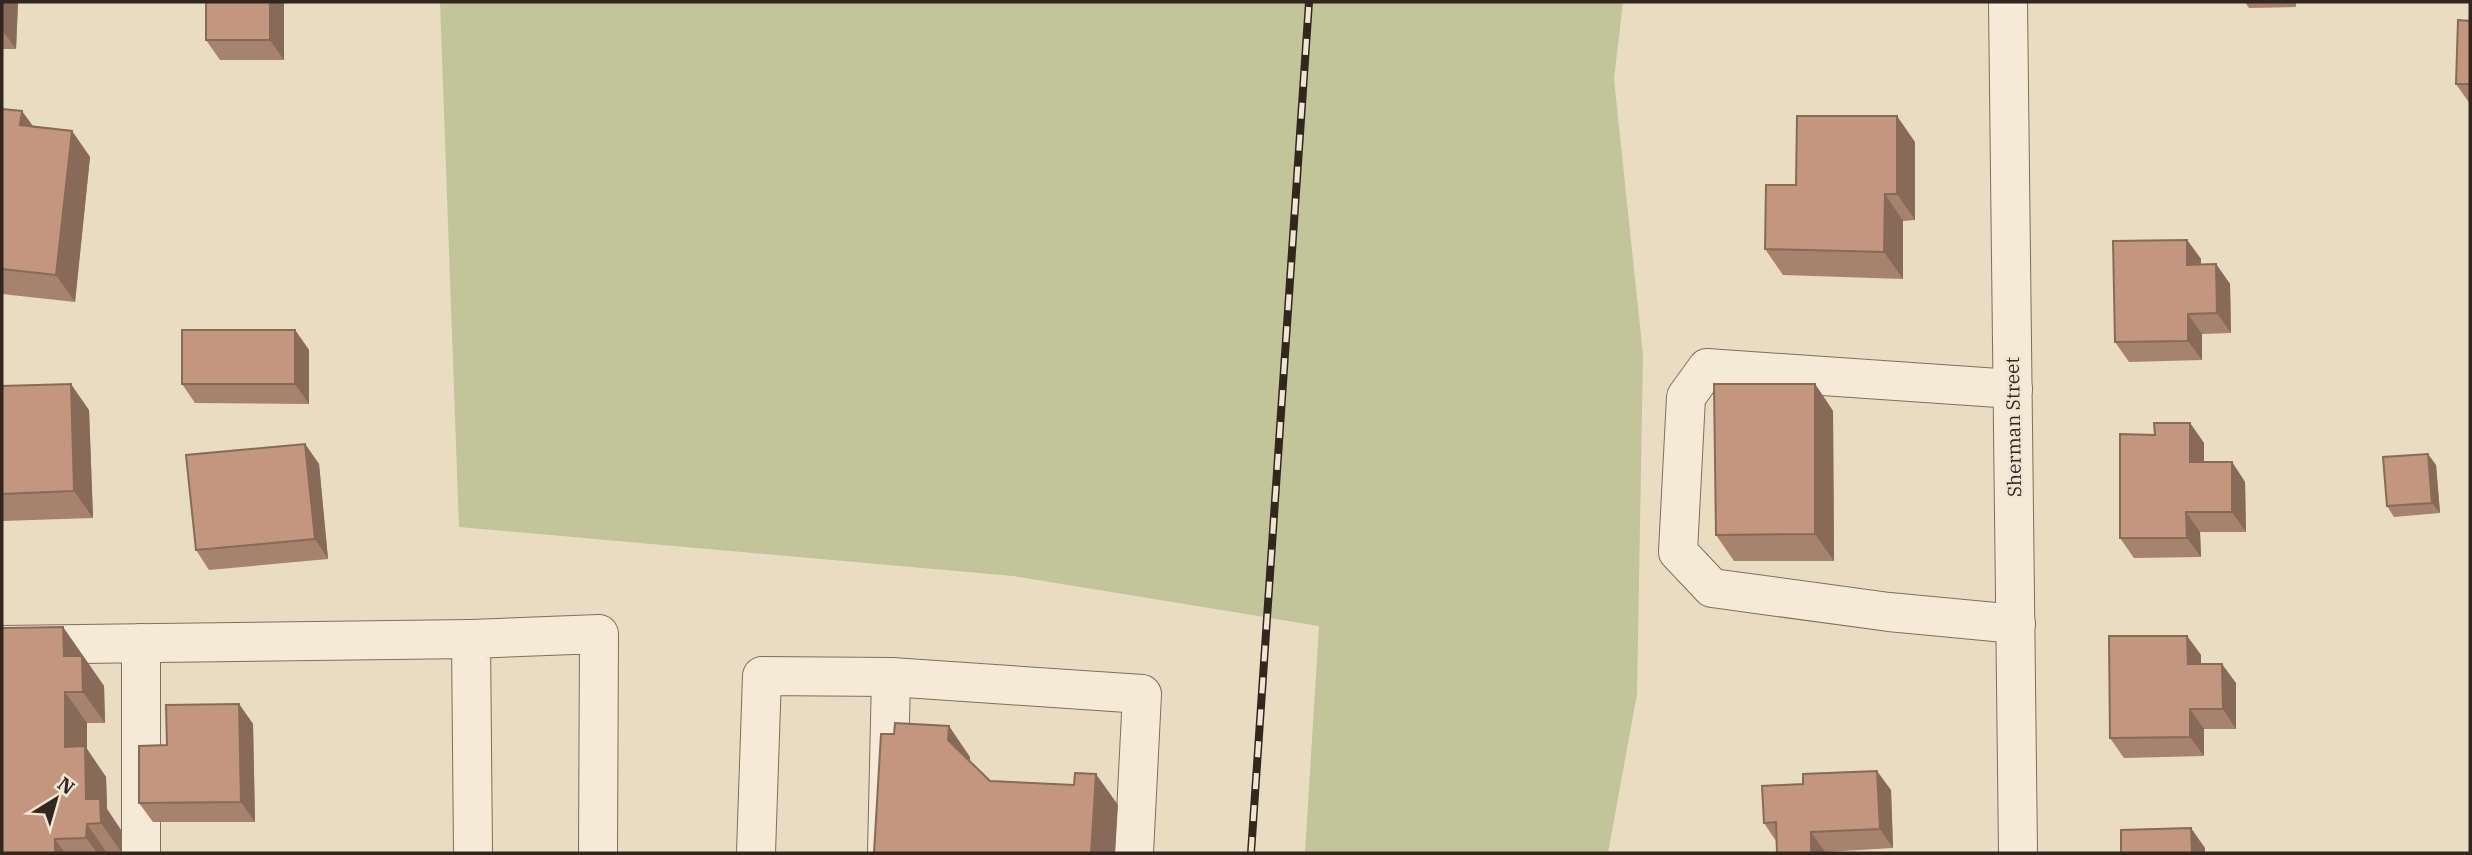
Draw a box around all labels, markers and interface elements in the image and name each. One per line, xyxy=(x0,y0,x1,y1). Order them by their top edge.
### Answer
street label: Sherman Street xyxy=(2000,356,2026,497)
north arrow xyxy=(21,764,91,834)
text: N xyxy=(53,771,79,800)

